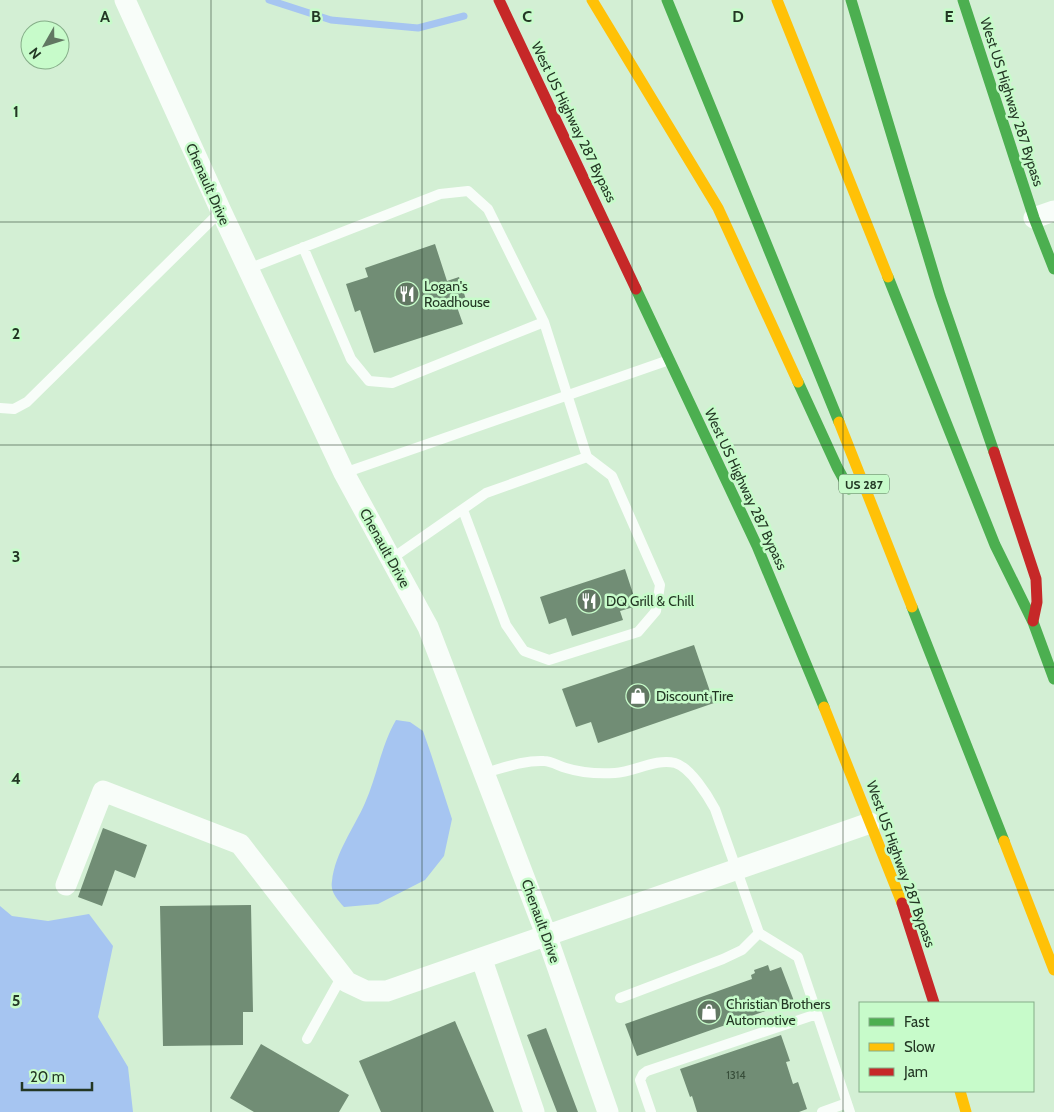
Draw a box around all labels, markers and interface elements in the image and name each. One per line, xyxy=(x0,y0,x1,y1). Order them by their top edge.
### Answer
text: A xyxy=(100,7,110,26)
text: B xyxy=(311,7,321,26)
text: C xyxy=(522,7,532,26)
text: D xyxy=(732,7,744,26)
text: E xyxy=(944,7,954,26)
street label: West US Highway 287 Bypass xyxy=(976,15,1048,189)
north arrow xyxy=(20,20,70,70)
street label: West US Highway 287 Bypass xyxy=(527,39,621,205)
text: N xyxy=(25,44,45,63)
text: 1 xyxy=(13,102,19,121)
street label: Chenault Drive xyxy=(182,140,234,228)
place label: Logan's Roadhouse xyxy=(424,277,490,311)
restaurant icon: Logan's Roadhouse xyxy=(394,281,420,307)
text: 2 xyxy=(12,324,20,343)
street label: West US Highway 287 Bypass xyxy=(701,405,791,573)
road number: US 287 xyxy=(839,474,889,494)
street label: Chenault Drive xyxy=(356,505,414,591)
text: 3 xyxy=(12,547,20,566)
restaurant icon: DQ Grill & Chill xyxy=(576,588,602,614)
place label: DQ Grill & Chill xyxy=(606,592,695,610)
shop icon: Discount Tire xyxy=(625,683,651,709)
place label: Discount Tire xyxy=(656,687,733,705)
text: 4 xyxy=(11,769,21,788)
street label: West US Highway 287 Bypass xyxy=(862,778,940,950)
street label: Chenault Drive xyxy=(518,877,564,965)
text: 5 xyxy=(12,991,20,1010)
place label: Christian Brothers Automotive xyxy=(726,995,831,1029)
shop icon: Christian Brothers Automotive xyxy=(696,999,722,1025)
legend xyxy=(859,1002,1034,1092)
text: Fast xyxy=(904,1013,929,1031)
text: Slow xyxy=(904,1038,935,1056)
scale bar xyxy=(22,1060,92,1092)
text: Jam xyxy=(903,1063,928,1081)
text: 20 m xyxy=(30,1068,65,1086)
house number: 1314 xyxy=(726,1068,746,1082)

